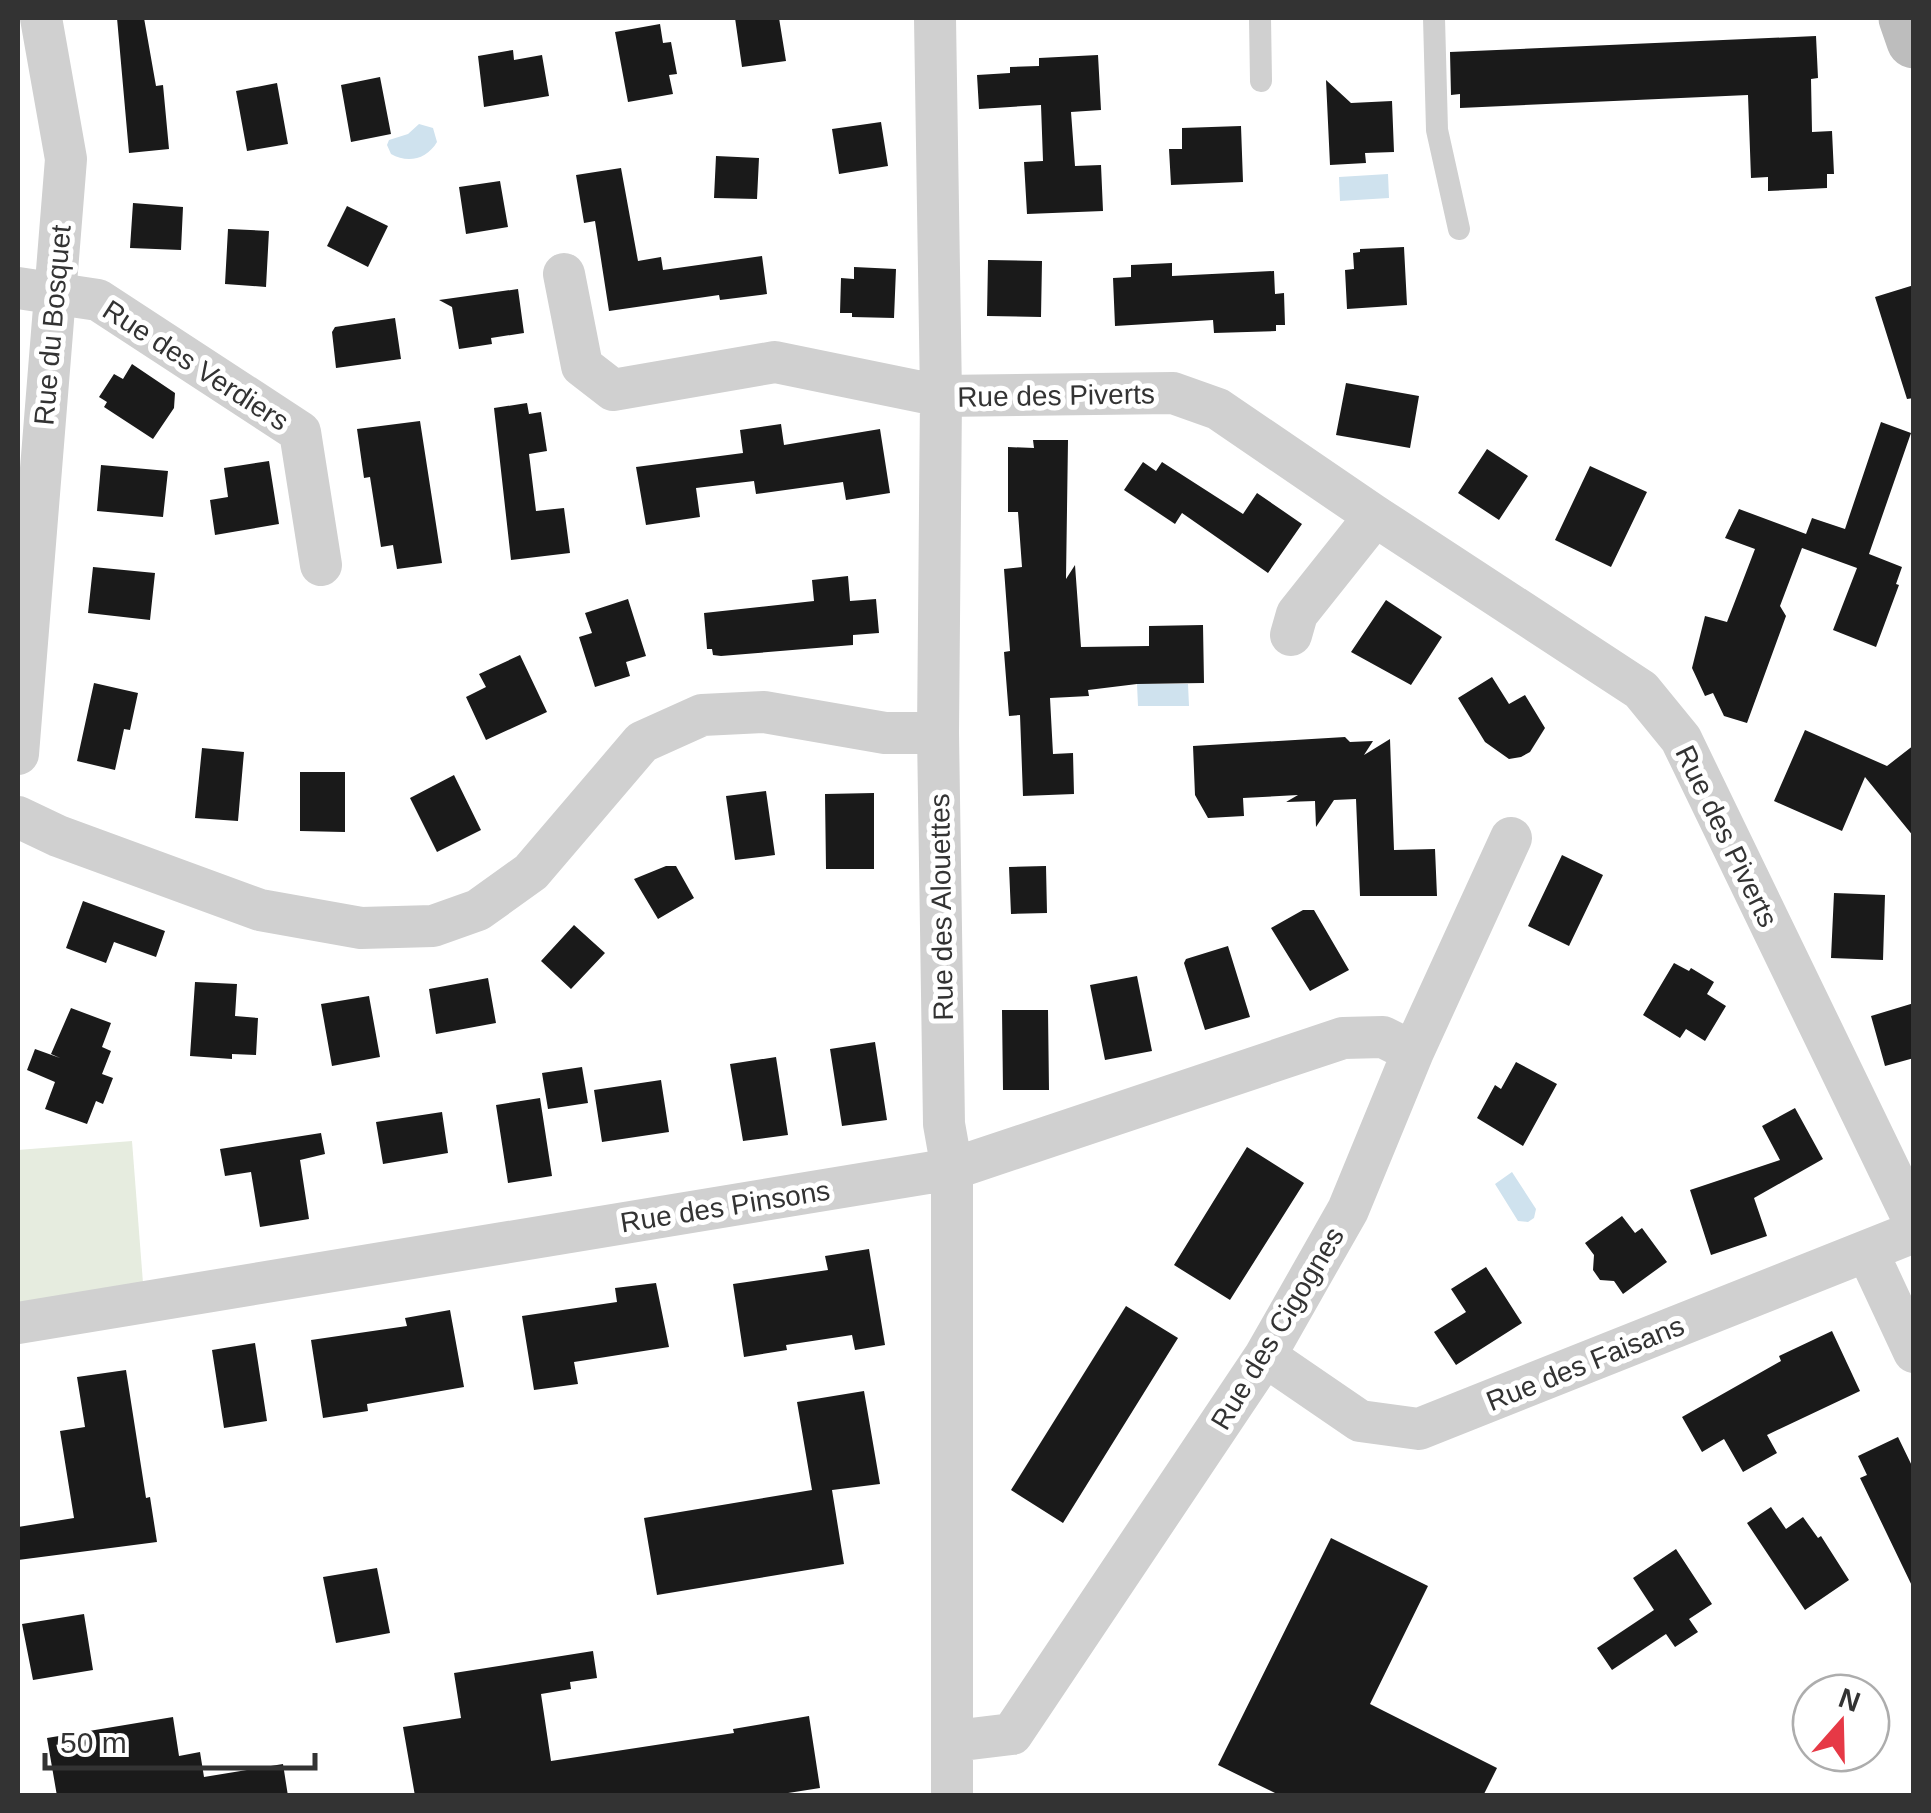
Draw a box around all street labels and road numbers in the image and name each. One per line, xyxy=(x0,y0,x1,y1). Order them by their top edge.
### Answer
street label: Rue du Bosquet xyxy=(28,223,77,426)
street label: Rue des Verdiers xyxy=(97,294,294,437)
street label: Rue des Piverts xyxy=(957,378,1155,413)
street label: Rue des Piverts xyxy=(1669,741,1784,932)
street label: Rue des Alouettes xyxy=(924,793,959,1021)
street label: Rue des Pinsons xyxy=(618,1175,832,1238)
street label: Rue des Cigognes xyxy=(1205,1222,1350,1435)
street label: Rue des Faisans xyxy=(1482,1310,1688,1417)

